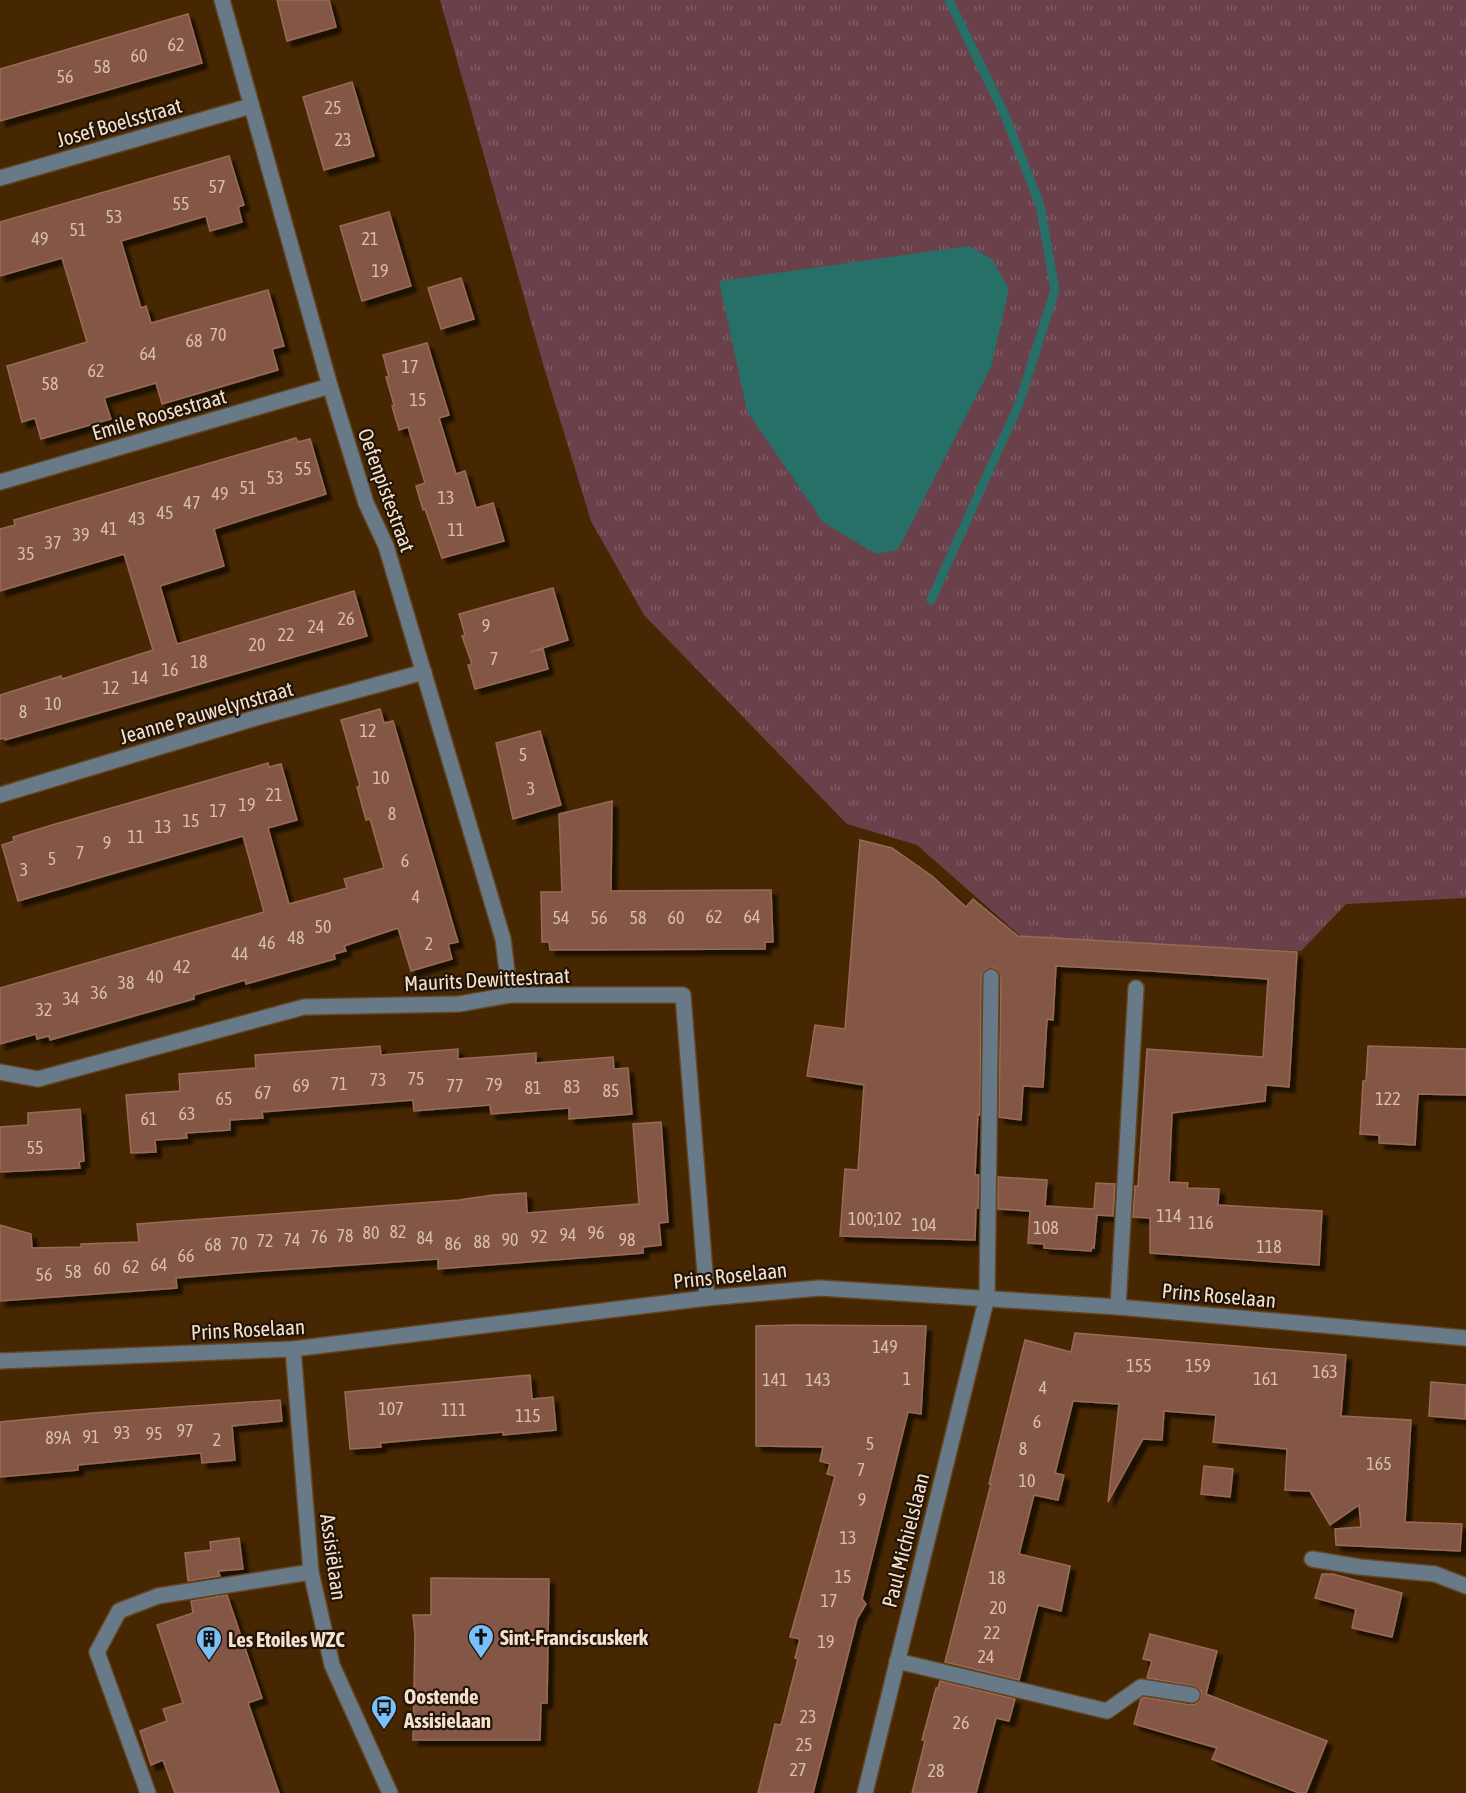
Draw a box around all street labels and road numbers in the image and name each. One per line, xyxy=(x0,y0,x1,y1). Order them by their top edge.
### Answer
street label: Josef Boelsstraat xyxy=(54,93,184,151)
street label: Emile Roosestraat xyxy=(89,383,229,445)
street label: Oefenpistestraat xyxy=(354,425,420,555)
street label: Jeanne Pauwelynstraat xyxy=(116,676,296,748)
street label: Maurits Dewittestraat xyxy=(403,963,571,995)
street label: Prins Roselaan xyxy=(672,1257,788,1293)
street label: Prins Roselaan xyxy=(1161,1278,1277,1312)
street label: Prins Roselaan xyxy=(190,1314,306,1344)
street label: Paul Michielslaan xyxy=(877,1470,933,1610)
street label: Assisiëlaan xyxy=(316,1512,352,1602)

